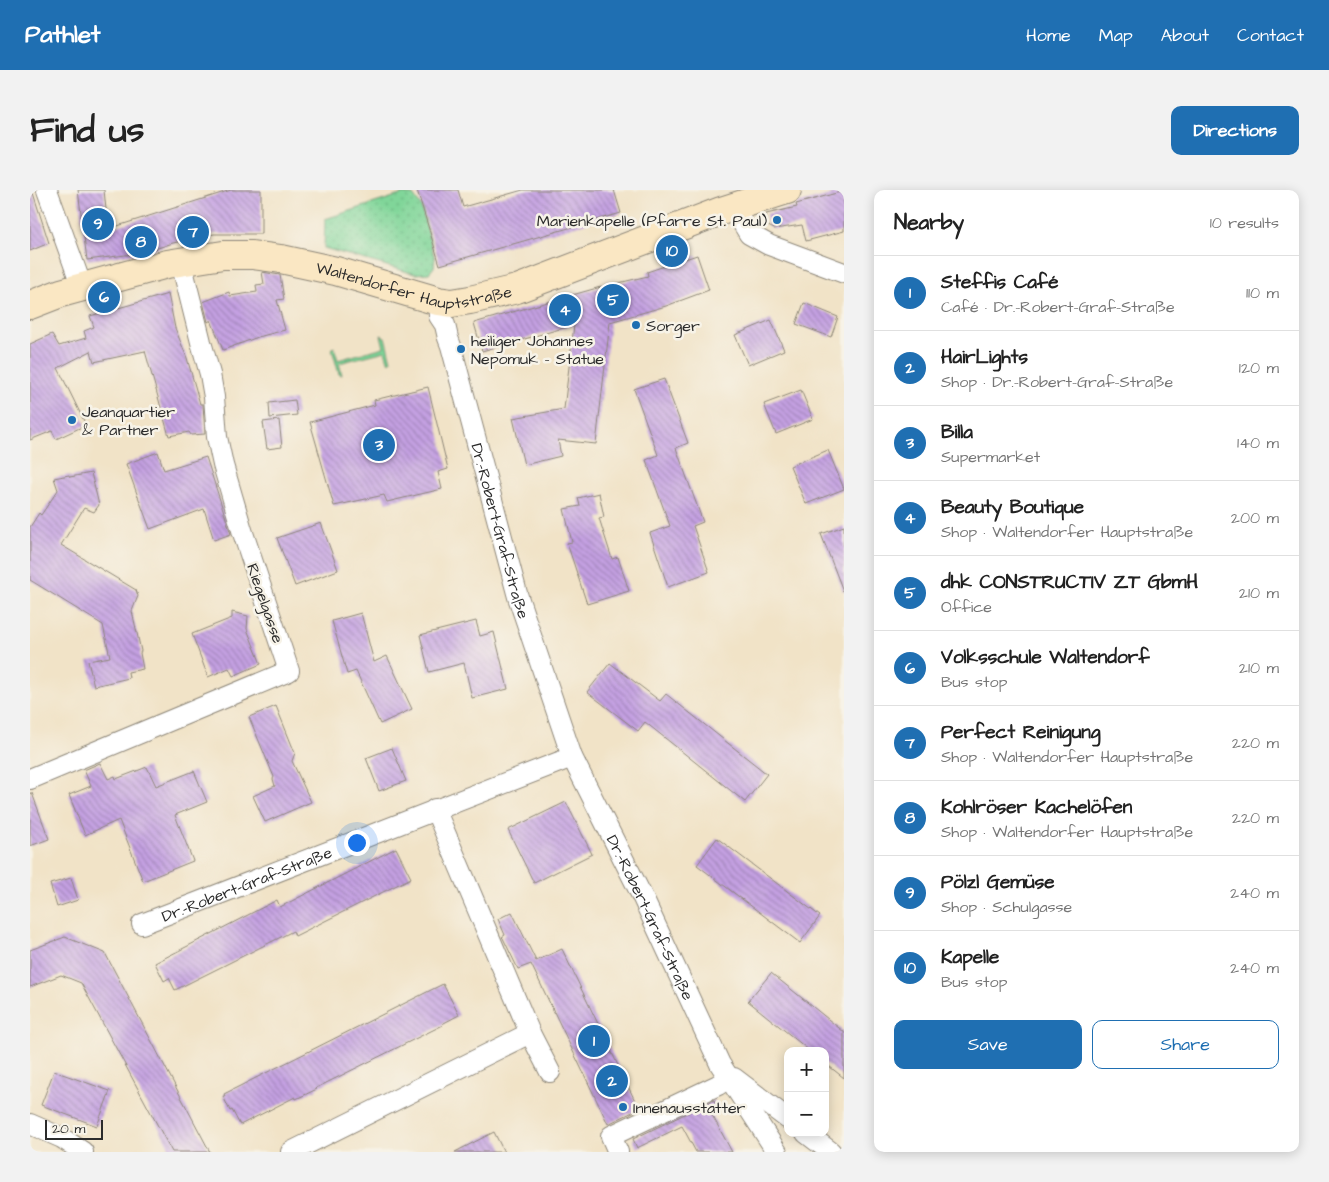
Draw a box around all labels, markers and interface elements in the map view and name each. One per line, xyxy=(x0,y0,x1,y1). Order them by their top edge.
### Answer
text: Pathlet xyxy=(25,18,101,52)
text: Home xyxy=(1026,23,1071,48)
text: Map xyxy=(1099,23,1133,48)
text: About xyxy=(1161,23,1209,48)
text: Contact xyxy=(1237,23,1304,48)
text: Find us xyxy=(30,106,144,155)
button: Directions xyxy=(1171,106,1299,155)
pin: 9 xyxy=(82,205,114,243)
text: Nearby xyxy=(894,208,964,237)
place label: Marienkapelle (Pfarre St. Paul) xyxy=(537,210,767,232)
text: 10 results xyxy=(1210,212,1279,234)
pin: 7 xyxy=(177,213,209,251)
marker: Marienkapelle (Pfarre St. Paul) xyxy=(771,214,783,226)
pin: 8 xyxy=(125,223,157,261)
pin: 10 xyxy=(656,232,688,270)
street label: Waltendorfer Hauptstraße xyxy=(314,257,514,315)
text: Steffis Café xyxy=(941,269,1058,296)
pin: 6 xyxy=(88,278,120,316)
pin: 5 xyxy=(597,281,629,319)
text: 1 xyxy=(909,282,911,304)
text: 110 m xyxy=(1246,282,1279,304)
pin: 4 xyxy=(549,291,581,329)
text: Café · Dr.-Robert-Graf-Straße xyxy=(941,296,1175,318)
place label: Sorger xyxy=(646,315,700,338)
marker: Sorger xyxy=(630,319,642,331)
place label: heiliger Johannes Nepomuk - Statue xyxy=(471,330,604,370)
marker: heiliger Johannes Nepomuk - Statue xyxy=(455,343,467,355)
text: HairLights xyxy=(941,344,1028,371)
text: 2 xyxy=(905,357,915,379)
text: 120 m xyxy=(1239,357,1279,379)
text: Shop · Dr.-Robert-Graf-Straße xyxy=(941,371,1173,393)
place label: Jeanquartier & Partner xyxy=(82,401,175,441)
marker: Jeanquartier & Partner xyxy=(66,414,78,426)
text: Billa xyxy=(941,419,973,446)
pin: 3 xyxy=(363,426,395,464)
text: 3 xyxy=(906,432,914,454)
text: 140 m xyxy=(1237,432,1279,454)
street label: Dr.-Robert-Graf-Straße xyxy=(465,441,535,622)
text: Supermarket xyxy=(941,446,1040,468)
text: Beauty Boutique xyxy=(941,494,1084,521)
text: 4 xyxy=(905,507,915,529)
text: 200 m xyxy=(1231,507,1279,529)
text: Shop · Waltendorfer Hauptstraße xyxy=(941,521,1193,543)
street label: Riegelgasse xyxy=(240,560,289,647)
text: dhk CONSTRUCTIV ZT GbmH xyxy=(941,569,1198,596)
text: 5 xyxy=(904,582,916,604)
text: 210 m xyxy=(1239,582,1279,604)
text: Office xyxy=(941,596,992,618)
text: Volksschule Waltendorf xyxy=(941,644,1149,671)
text: 6 xyxy=(905,657,915,679)
text: 210 m xyxy=(1239,657,1279,679)
text: Bus stop xyxy=(941,671,1007,693)
text: Perfect Reinigung xyxy=(941,719,1101,746)
text: 7 xyxy=(905,732,915,754)
text: 220 m xyxy=(1232,732,1279,754)
text: Shop · Waltendorfer Hauptstraße xyxy=(941,746,1193,768)
text: Kohlröser Kachelöfen xyxy=(941,794,1132,821)
text: 8 xyxy=(905,807,915,829)
text: 220 m xyxy=(1232,807,1279,829)
text: Shop · Waltendorfer Hauptstraße xyxy=(941,821,1193,843)
your location xyxy=(344,830,370,856)
street label: Dr.-Robert-Graf-Straße xyxy=(601,831,699,1004)
street label: Dr.-Robert-Graf-Straße xyxy=(159,841,336,927)
text: Pölzl Gemüse xyxy=(941,869,1054,896)
text: 9 xyxy=(905,882,915,904)
text: 240 m xyxy=(1230,882,1279,904)
text: Shop · Schulgasse xyxy=(941,896,1072,918)
text: Kapelle xyxy=(941,944,999,971)
text: 10 xyxy=(904,957,916,979)
text: 240 m xyxy=(1230,957,1279,979)
text: Bus stop xyxy=(941,971,1007,993)
button: Save xyxy=(894,1020,1082,1069)
button: Share xyxy=(1092,1020,1279,1069)
pin: 1 xyxy=(578,1022,610,1060)
map controls xyxy=(784,1047,829,1137)
button: + xyxy=(784,1047,829,1092)
pin: 2 xyxy=(596,1062,628,1100)
button: − xyxy=(784,1092,829,1137)
place label: Innenausstatter xyxy=(633,1097,746,1119)
marker: Innenausstatter xyxy=(617,1101,629,1113)
scale bar xyxy=(45,1117,102,1140)
text: 20 m xyxy=(52,1119,85,1139)

